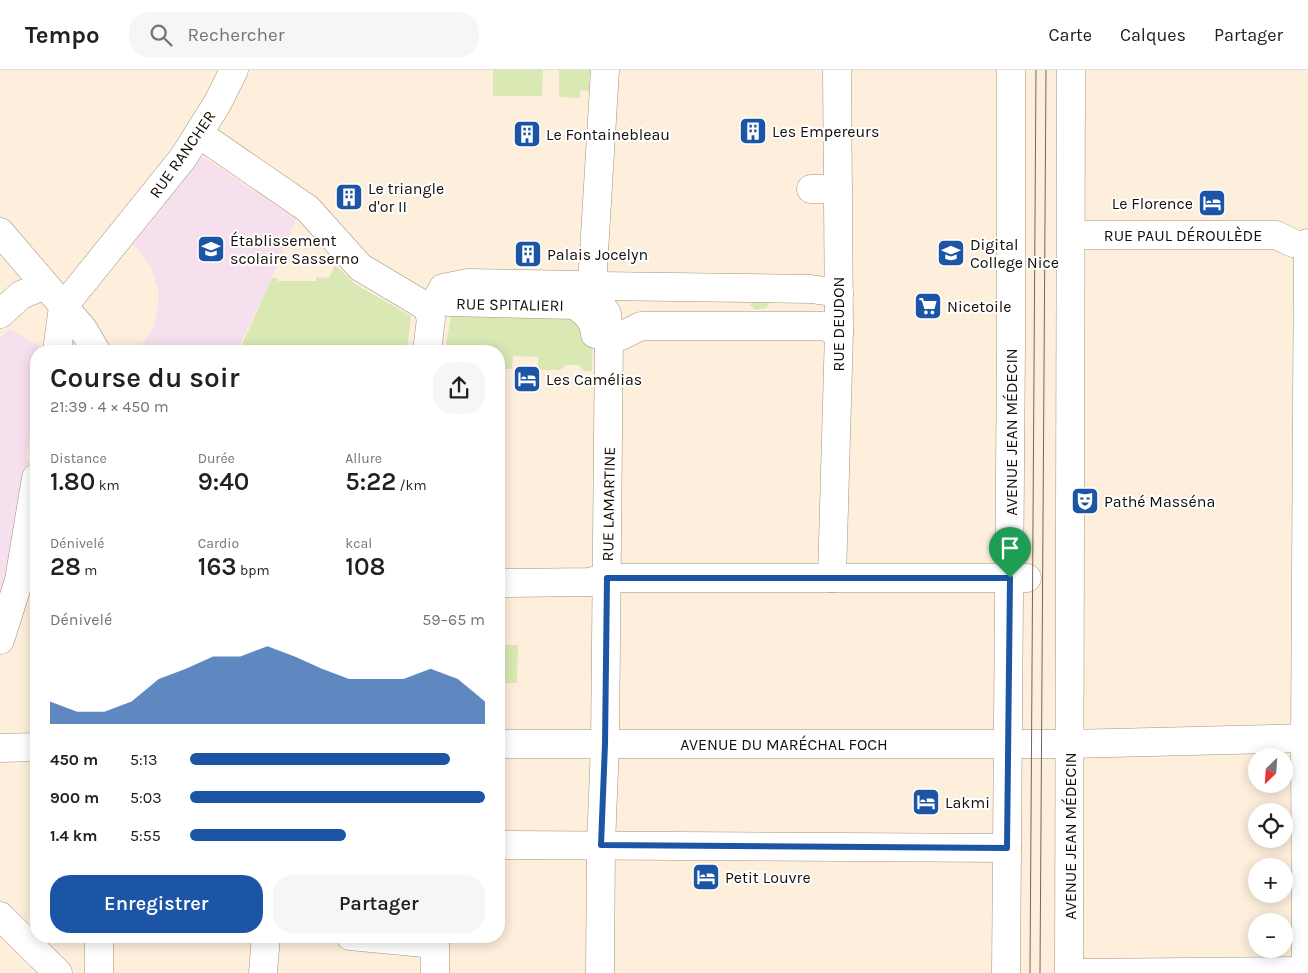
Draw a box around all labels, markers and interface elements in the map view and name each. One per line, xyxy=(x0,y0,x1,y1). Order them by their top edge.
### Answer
search box xyxy=(129,12,479,57)
text: Tempo xyxy=(25,21,99,49)
icon: search xyxy=(147,21,175,49)
text: Rechercher xyxy=(187,24,285,46)
text: Carte xyxy=(1048,24,1092,46)
text: Calques xyxy=(1120,24,1186,46)
text: Partager xyxy=(1214,24,1283,46)
street label: RUE RANCHER xyxy=(145,107,220,202)
building icon: Les Empereurs xyxy=(738,116,768,146)
building icon: Le Fontainebleau xyxy=(512,119,542,149)
place label: Les Empereurs xyxy=(772,122,879,141)
place label: Le Fontainebleau xyxy=(546,125,670,144)
place label: Le triangle d'or II xyxy=(368,179,444,216)
building icon: Le triangle d'or II xyxy=(334,182,364,212)
hotel icon: Le Florence xyxy=(1197,188,1227,218)
place label: Le Florence xyxy=(1112,194,1193,213)
street label: RUE PAUL DÉROULÈDE xyxy=(1104,226,1262,245)
place label: Établissement scolaire Sasserno xyxy=(230,231,359,268)
school or university icon: Établissement scolaire Sasserno xyxy=(196,234,226,264)
place label: Digital College Nice xyxy=(970,235,1059,272)
school or university icon: Digital College Nice xyxy=(936,238,966,268)
building icon: Palais Jocelyn xyxy=(513,239,543,269)
place label: Palais Jocelyn xyxy=(547,245,648,264)
street label: RUE DEUDON xyxy=(829,277,848,371)
supermarket icon: Nicetoile xyxy=(913,291,943,321)
street label: RUE SPITALIERI xyxy=(456,294,564,315)
place label: Nicetoile xyxy=(947,297,1011,316)
street label: AVENUE JEAN MÉDECIN xyxy=(1002,348,1021,516)
text: Course du soir xyxy=(50,361,239,394)
button: share xyxy=(433,362,485,414)
hotel icon: Les Camélias xyxy=(512,364,542,394)
place label: Les Camélias xyxy=(546,370,642,389)
text: 21:39 · 4 × 450 m xyxy=(50,397,169,416)
street label: RUE LAMARTINE xyxy=(598,447,619,562)
text: Distance xyxy=(50,450,107,467)
text: Durée xyxy=(198,450,235,467)
text: Allure xyxy=(345,450,382,467)
text: 1.80 xyxy=(50,467,95,496)
text: 9:40 xyxy=(198,467,249,496)
text: 5:22 xyxy=(345,467,396,496)
text: km xyxy=(95,477,120,494)
text: /km xyxy=(396,477,427,494)
theatre icon: Pathé Masséna xyxy=(1070,486,1100,516)
place label: Pathé Masséna xyxy=(1104,492,1215,511)
pin xyxy=(989,527,1031,578)
icon: arrive xyxy=(996,534,1024,562)
text: Dénivelé xyxy=(50,535,104,552)
text: Cardio xyxy=(198,535,239,552)
text: kcal xyxy=(345,535,372,552)
text: 28 xyxy=(50,552,81,581)
text: 163 xyxy=(198,552,237,581)
text: 108 xyxy=(345,552,386,581)
text: m xyxy=(81,562,97,579)
text: bpm xyxy=(237,562,270,579)
text: Dénivelé xyxy=(50,610,112,629)
text: 59–65 m xyxy=(422,610,485,629)
street label: AVENUE DU MARÉCHAL FOCH xyxy=(680,735,888,754)
north arrow xyxy=(1248,748,1292,792)
map controls xyxy=(1248,748,1293,958)
text: 450 m xyxy=(50,750,98,769)
text: 5:13 xyxy=(130,750,157,769)
street label: AVENUE JEAN MÉDECIN xyxy=(1061,752,1080,920)
hotel icon: Lakmi xyxy=(911,787,941,817)
text: 900 m xyxy=(50,788,99,807)
text: 5:03 xyxy=(130,788,162,807)
place label: Lakmi xyxy=(945,793,990,812)
button: locate xyxy=(1248,803,1293,848)
text: 1.4 km xyxy=(50,826,97,845)
text: 5:55 xyxy=(130,826,161,845)
button: + xyxy=(1248,858,1293,903)
hotel icon: Petit Louvre xyxy=(691,862,721,892)
place label: Petit Louvre xyxy=(725,868,811,887)
button: Enregistrer xyxy=(50,875,263,933)
button: Partager xyxy=(273,875,485,933)
button: − xyxy=(1248,913,1293,958)

